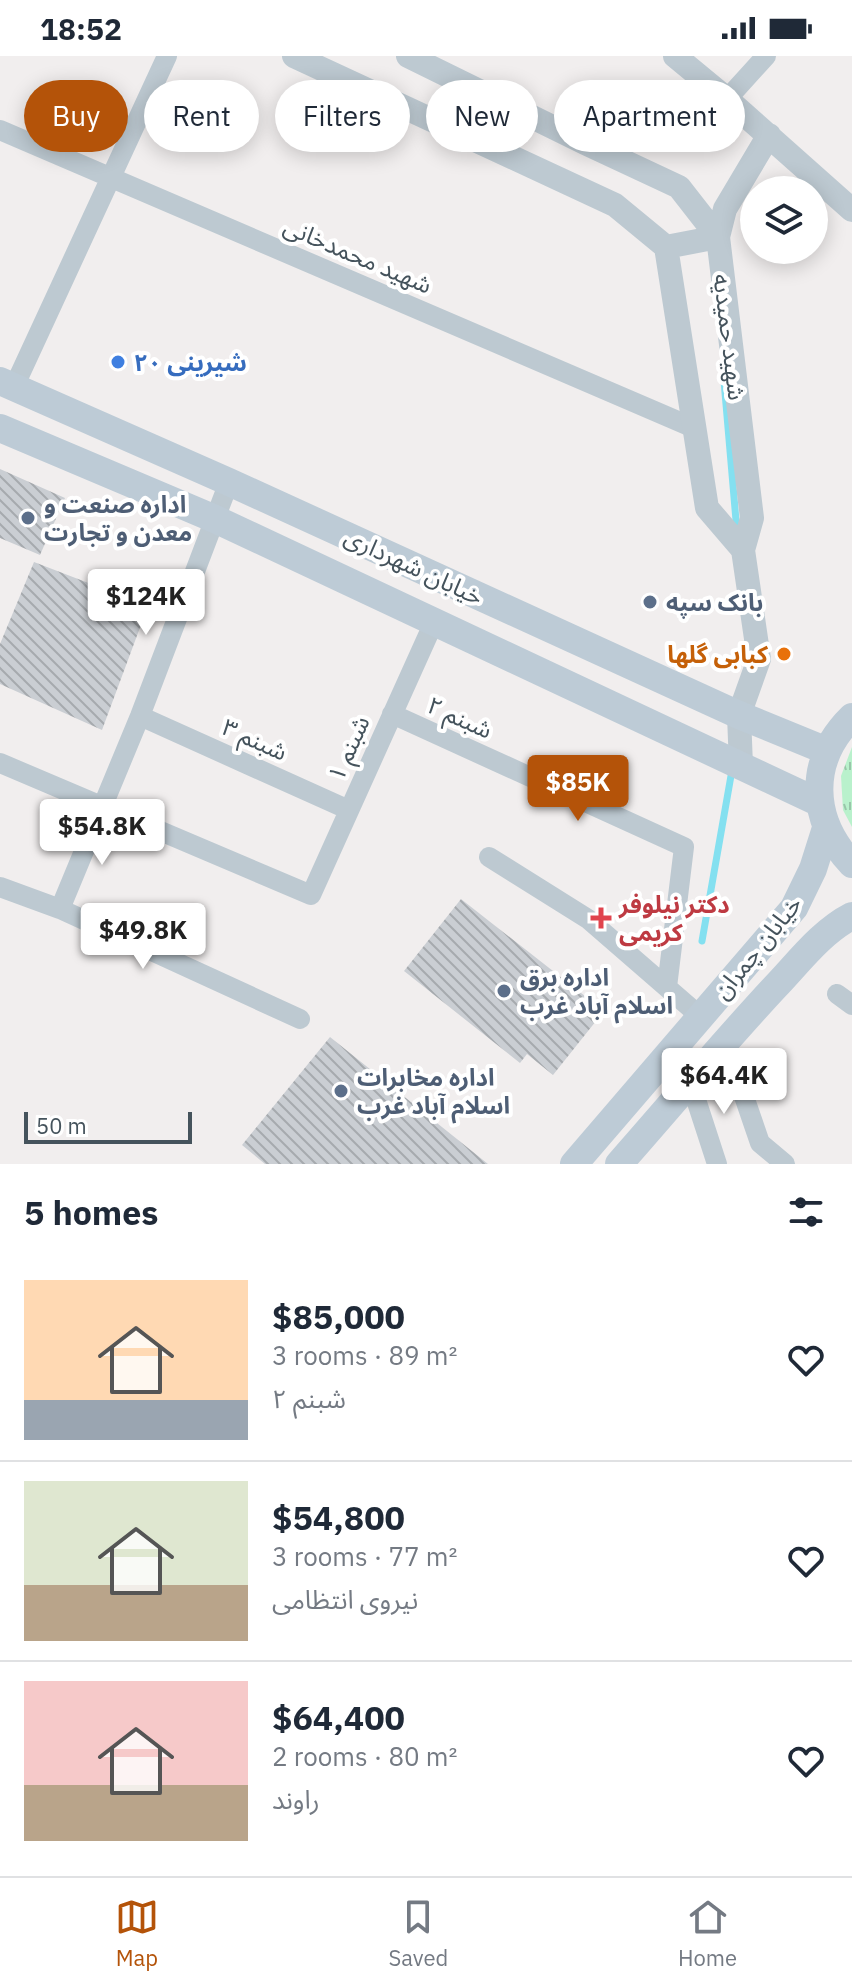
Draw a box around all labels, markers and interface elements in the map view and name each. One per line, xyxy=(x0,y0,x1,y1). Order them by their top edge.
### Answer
text: 18:52 xyxy=(40,9,122,48)
chip: Buy xyxy=(24,80,128,152)
chip: Rent xyxy=(144,80,259,152)
chip: Filters xyxy=(275,80,410,152)
chip: New xyxy=(426,80,538,152)
chip: Apartment xyxy=(554,80,745,152)
map controls xyxy=(740,176,828,264)
button: layers xyxy=(740,176,828,264)
street label: شهید محمدخانی xyxy=(279,209,437,301)
street label: شهید حمیدیه xyxy=(706,272,754,402)
place label: شیرینی ۲۰ xyxy=(134,346,247,378)
marker: شیرینی ۲۰ xyxy=(109,353,127,371)
place label: اداره صنعت و معدن و تجارت xyxy=(44,488,192,548)
marker: اداره صنعت و معدن و تجارت xyxy=(19,509,37,527)
street label: خیابان شهرداری xyxy=(339,520,489,612)
pin: $124K xyxy=(90,569,202,637)
text: $124K xyxy=(106,578,186,612)
place label: بانک سپه xyxy=(666,586,763,619)
marker: بانک سپه xyxy=(641,593,659,611)
place label: کبابی گلها xyxy=(667,638,769,670)
marker: کبابی گلها xyxy=(775,645,793,663)
street label: شبنم ۲ xyxy=(422,689,498,747)
street label: شبنم ۱ xyxy=(320,710,378,786)
street label: شبنم ۳ xyxy=(217,711,293,769)
pin: $85K xyxy=(531,755,625,823)
text: $85K xyxy=(546,764,610,798)
pin: $54.8K xyxy=(37,799,167,867)
text: $54.8K xyxy=(58,808,146,842)
place label: دکتر نیلوفر کریمی xyxy=(618,888,730,948)
street label: خیابان چمران xyxy=(705,888,809,1006)
pin: $49.8K xyxy=(78,903,208,971)
marker: دکتر نیلوفر کریمی xyxy=(590,907,612,929)
text: $49.8K xyxy=(99,912,187,946)
place label: اداره برق اسلام آباد غرب xyxy=(520,961,673,1024)
marker: اداره برق اسلام آباد غرب xyxy=(495,982,513,1000)
pin: $64.4K xyxy=(659,1048,789,1116)
text: $64.4K xyxy=(680,1057,768,1091)
place label: اداره مخابرات اسلام آباد غرب xyxy=(357,1061,510,1124)
marker: اداره مخابرات اسلام آباد غرب xyxy=(332,1082,350,1100)
scale bar xyxy=(24,1108,192,1144)
text: 50 m xyxy=(36,1111,87,1140)
text: 5 homes xyxy=(24,1190,159,1234)
icon: filters xyxy=(784,1190,828,1234)
text: $85,000 xyxy=(272,1294,405,1338)
icon: home xyxy=(88,1312,184,1408)
text: 3 rooms · 89 m² xyxy=(272,1338,457,1372)
icon: heart xyxy=(784,1338,828,1382)
text: شبنم ۲ xyxy=(272,1381,346,1415)
text: $54,800 xyxy=(272,1495,405,1539)
icon: home xyxy=(88,1513,184,1609)
text: 3 rooms · 77 m² xyxy=(272,1539,457,1573)
icon: heart xyxy=(784,1539,828,1583)
text: نیروی انتظامی xyxy=(272,1582,418,1616)
text: $64,400 xyxy=(272,1695,405,1739)
icon: home xyxy=(88,1713,184,1809)
text: 2 rooms · 80 m² xyxy=(272,1739,457,1773)
icon: heart xyxy=(784,1739,828,1783)
text: راوند xyxy=(272,1782,320,1816)
tab: Map xyxy=(115,1895,159,1972)
tab: Saved xyxy=(388,1895,448,1972)
tab: Home xyxy=(678,1895,737,1972)

